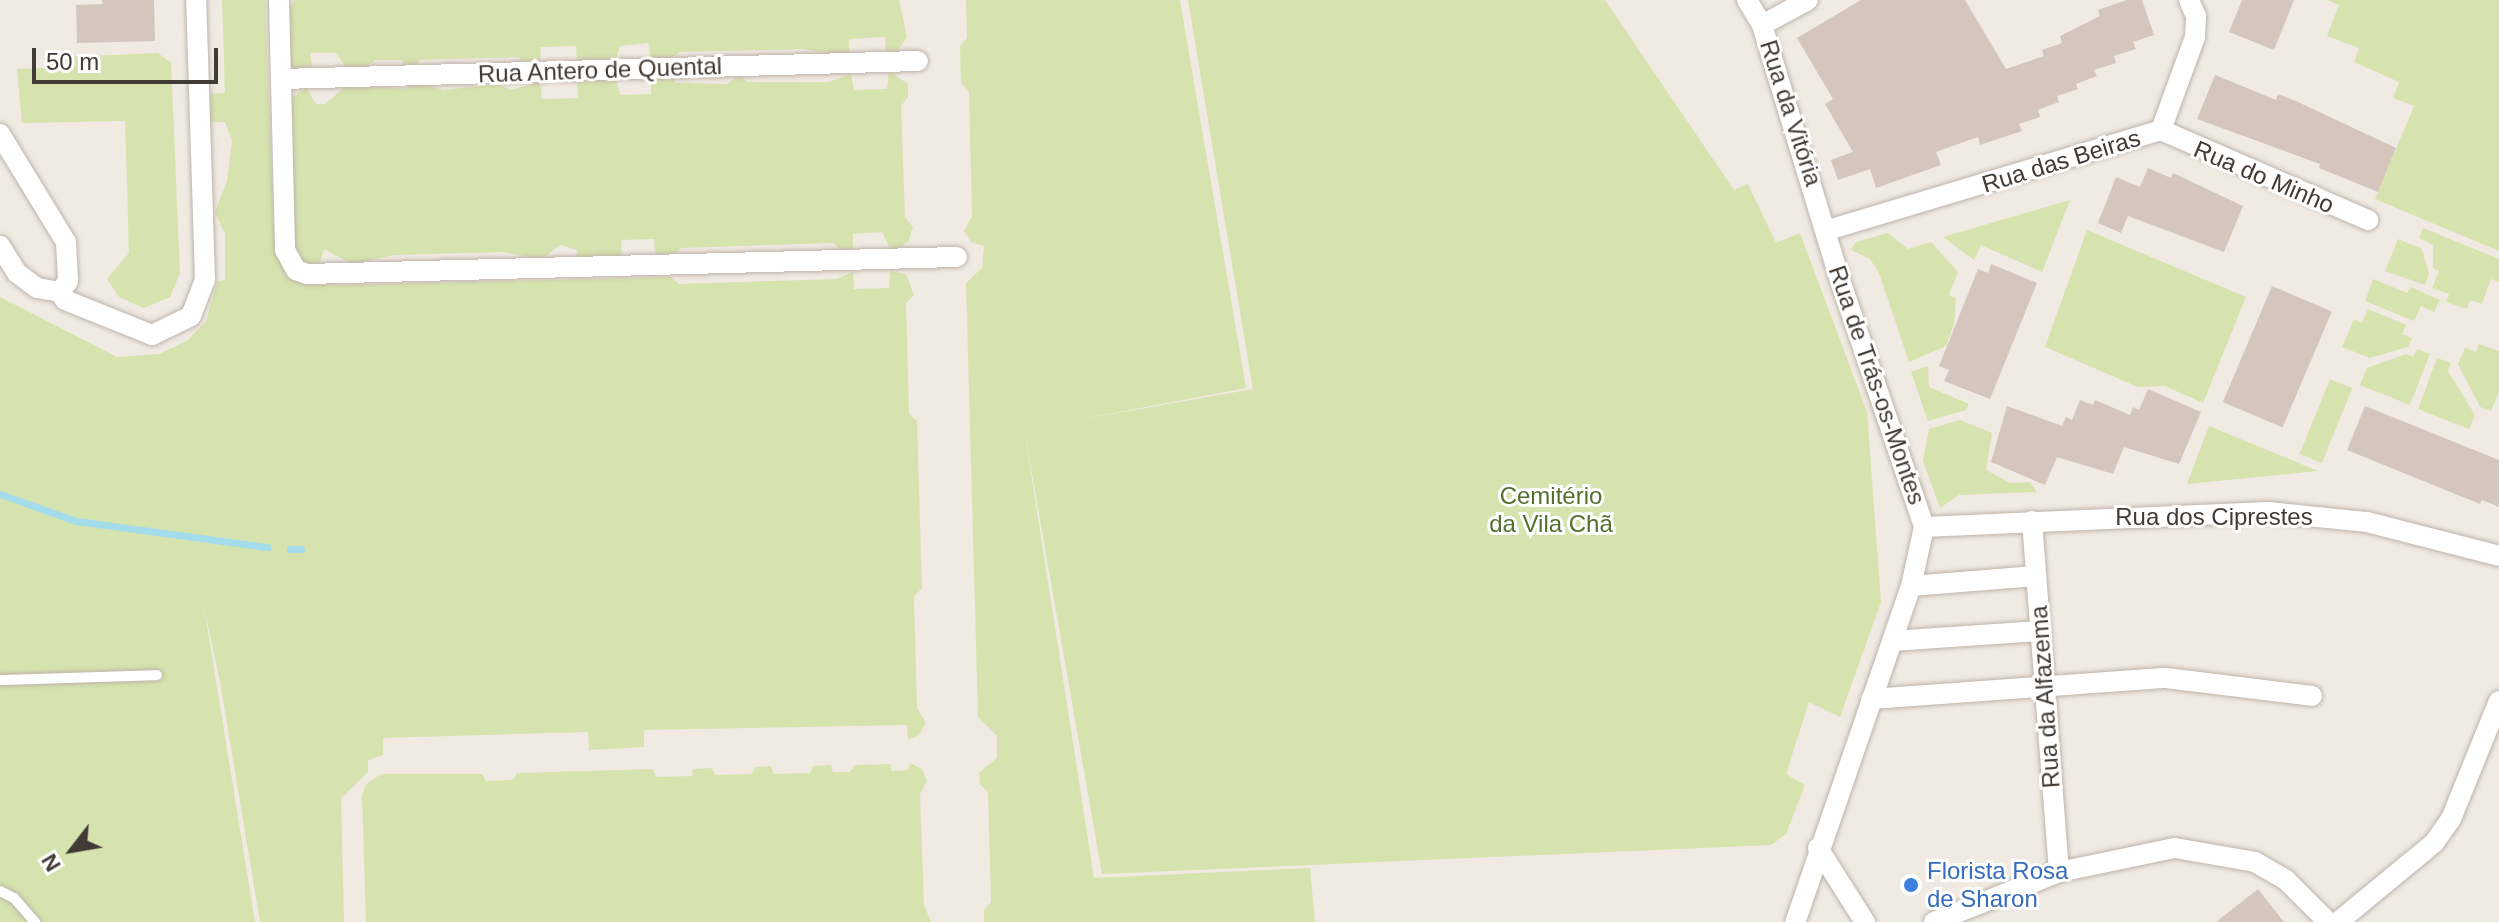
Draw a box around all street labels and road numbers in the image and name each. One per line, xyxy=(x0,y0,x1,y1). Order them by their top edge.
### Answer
street label: Rua da Vitória xyxy=(1754,36,1828,190)
street label: Rua Antero de Quental xyxy=(477,51,723,89)
street label: Rua das Beiras xyxy=(1978,123,2144,199)
street label: Rua do Minho xyxy=(2190,135,2338,219)
street label: Rua de Trás-os-Montes xyxy=(1822,262,1932,508)
street label: Rua dos Ciprestes xyxy=(2115,503,2313,531)
street label: Rua da Alfazema xyxy=(2024,604,2066,790)

